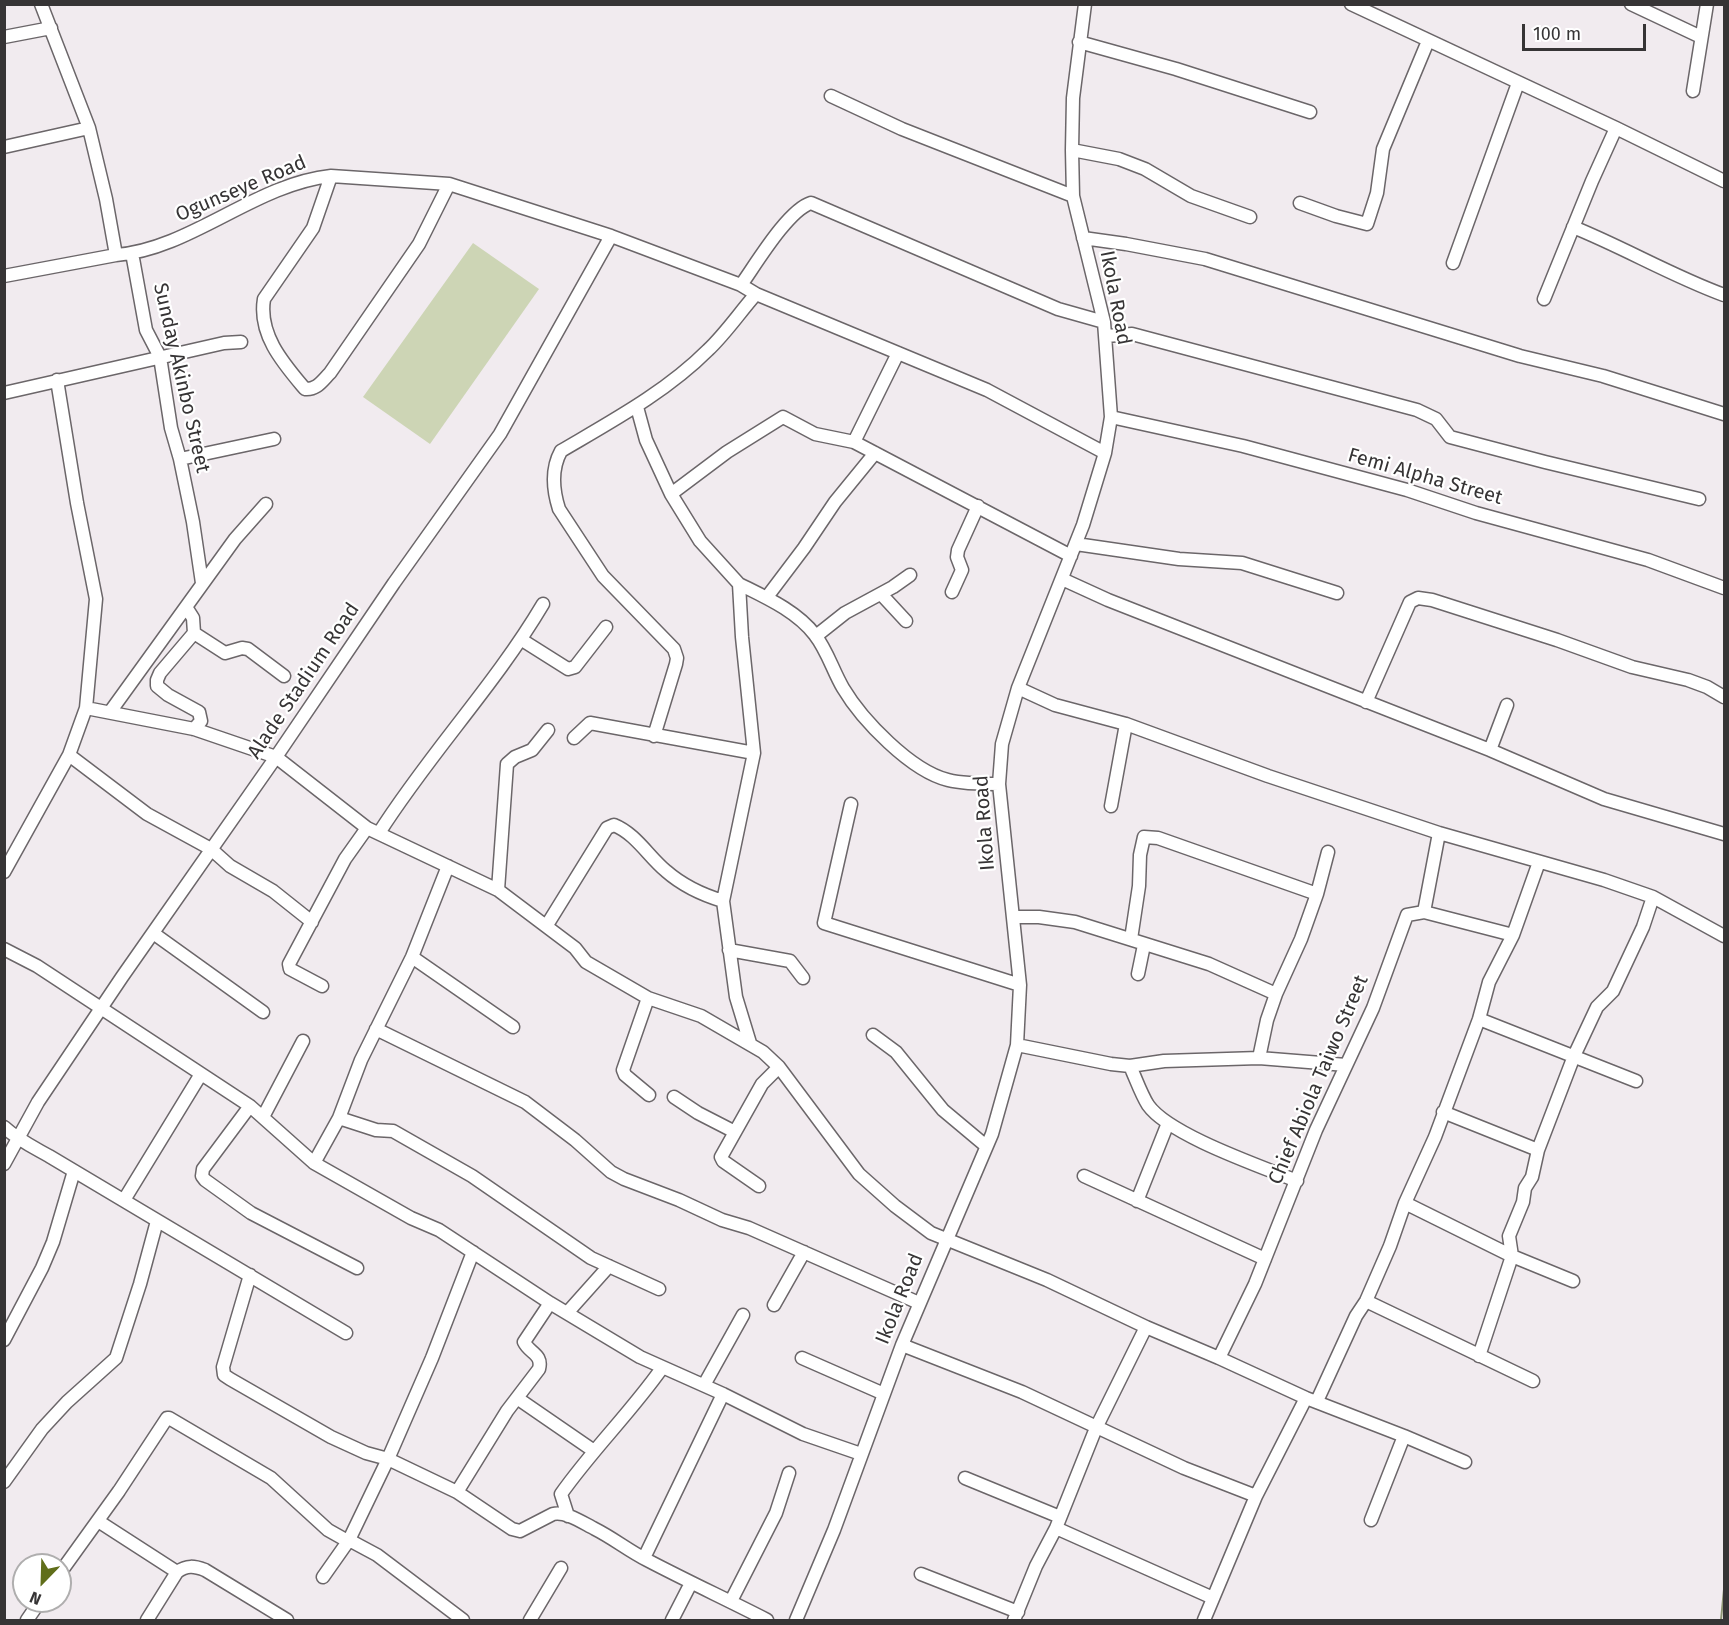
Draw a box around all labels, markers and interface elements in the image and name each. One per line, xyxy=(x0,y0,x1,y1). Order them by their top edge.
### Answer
scale bar xyxy=(1525,12,1650,50)
text: 100 m xyxy=(1533,23,1581,45)
street label: Ogunseye Road xyxy=(172,151,310,227)
street label: Ikola Road xyxy=(1094,249,1136,347)
street label: Sunday Akinbo Street xyxy=(147,281,215,475)
street label: Femi Alpha Street xyxy=(1345,443,1505,511)
street label: Alade Stadium Road xyxy=(243,598,365,764)
street label: Ikola Road xyxy=(970,774,1000,872)
street label: Chief Abiola Taiwo Street xyxy=(1264,972,1374,1188)
street label: Ikola Road xyxy=(871,1250,929,1348)
north arrow xyxy=(12,1553,72,1613)
text: N xyxy=(27,1587,44,1609)

